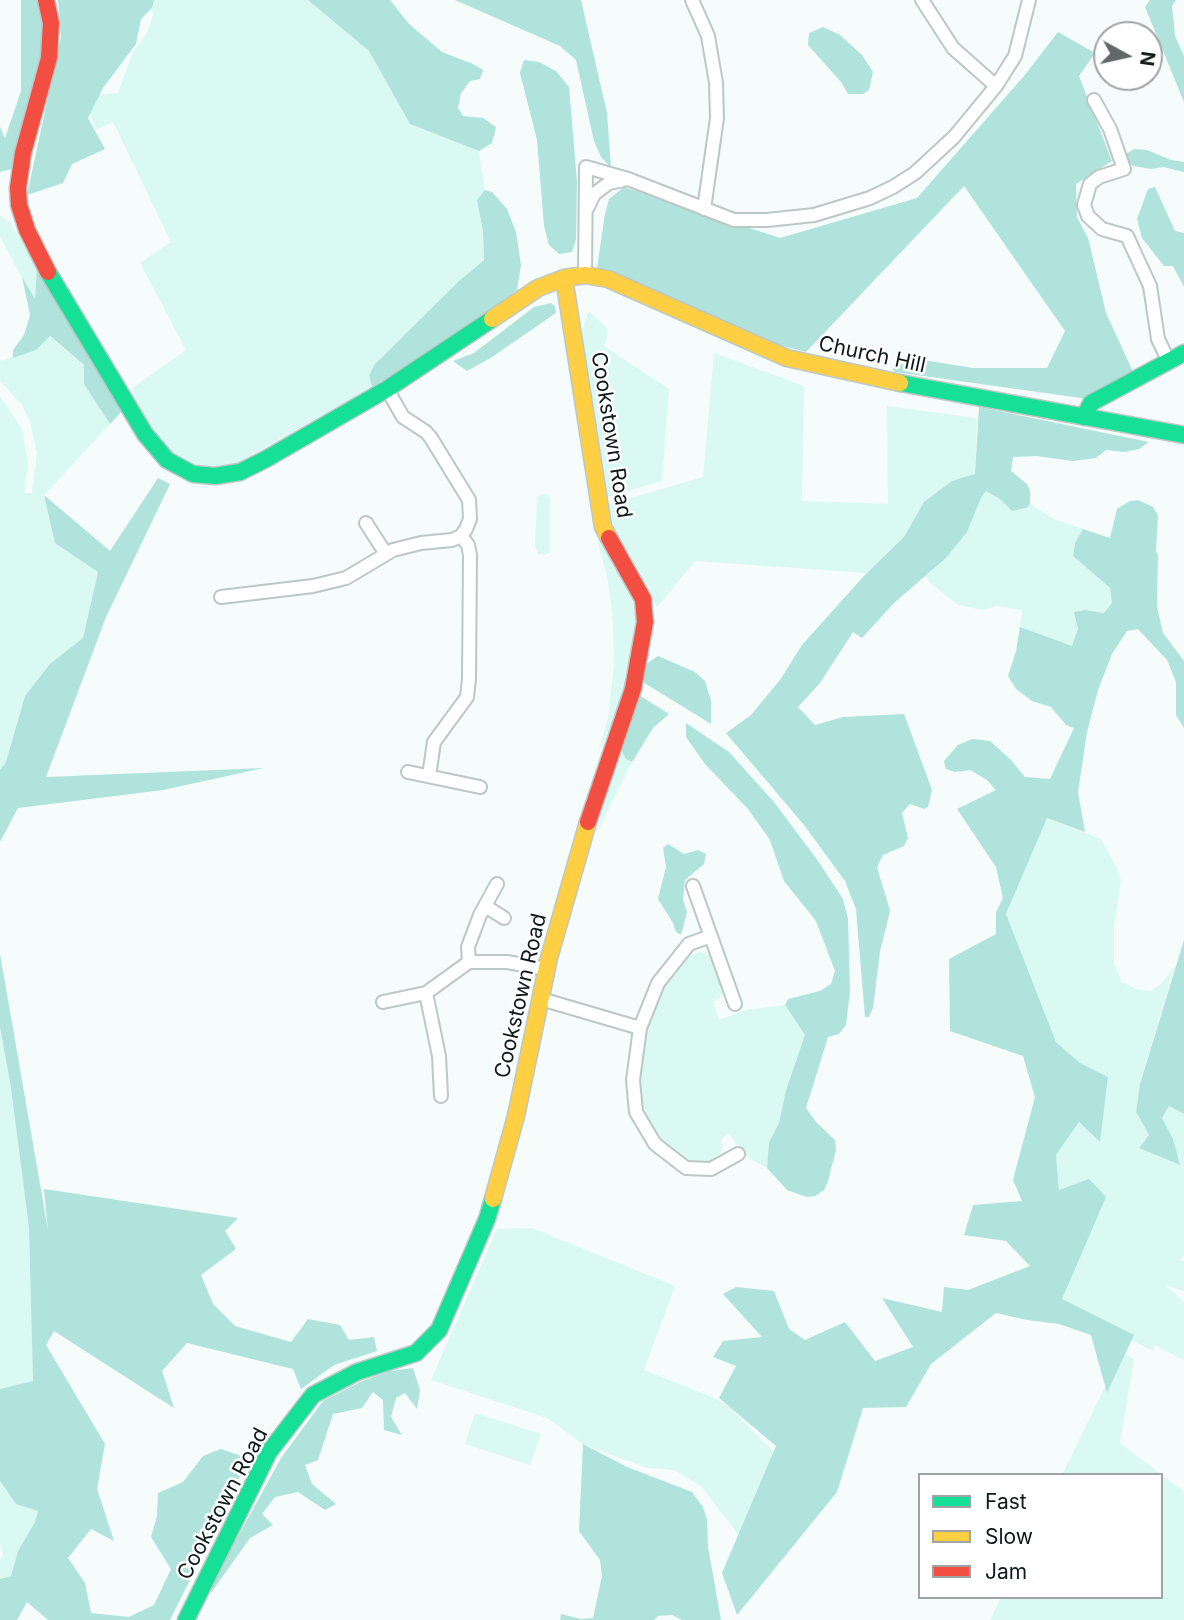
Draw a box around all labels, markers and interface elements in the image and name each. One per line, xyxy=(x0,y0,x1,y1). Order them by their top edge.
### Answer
north arrow xyxy=(1093,21,1163,91)
text: N xyxy=(1135,50,1160,67)
street label: Church Hill xyxy=(816,331,928,379)
street label: Cookstown Road xyxy=(585,350,637,520)
street label: Cookstown Road xyxy=(490,911,552,1081)
street label: Cookstown Road xyxy=(172,1424,274,1584)
legend xyxy=(918,1473,1163,1599)
text: Fast xyxy=(985,1489,1027,1514)
text: Slow xyxy=(985,1524,1033,1549)
text: Jam xyxy=(985,1559,1027,1584)

